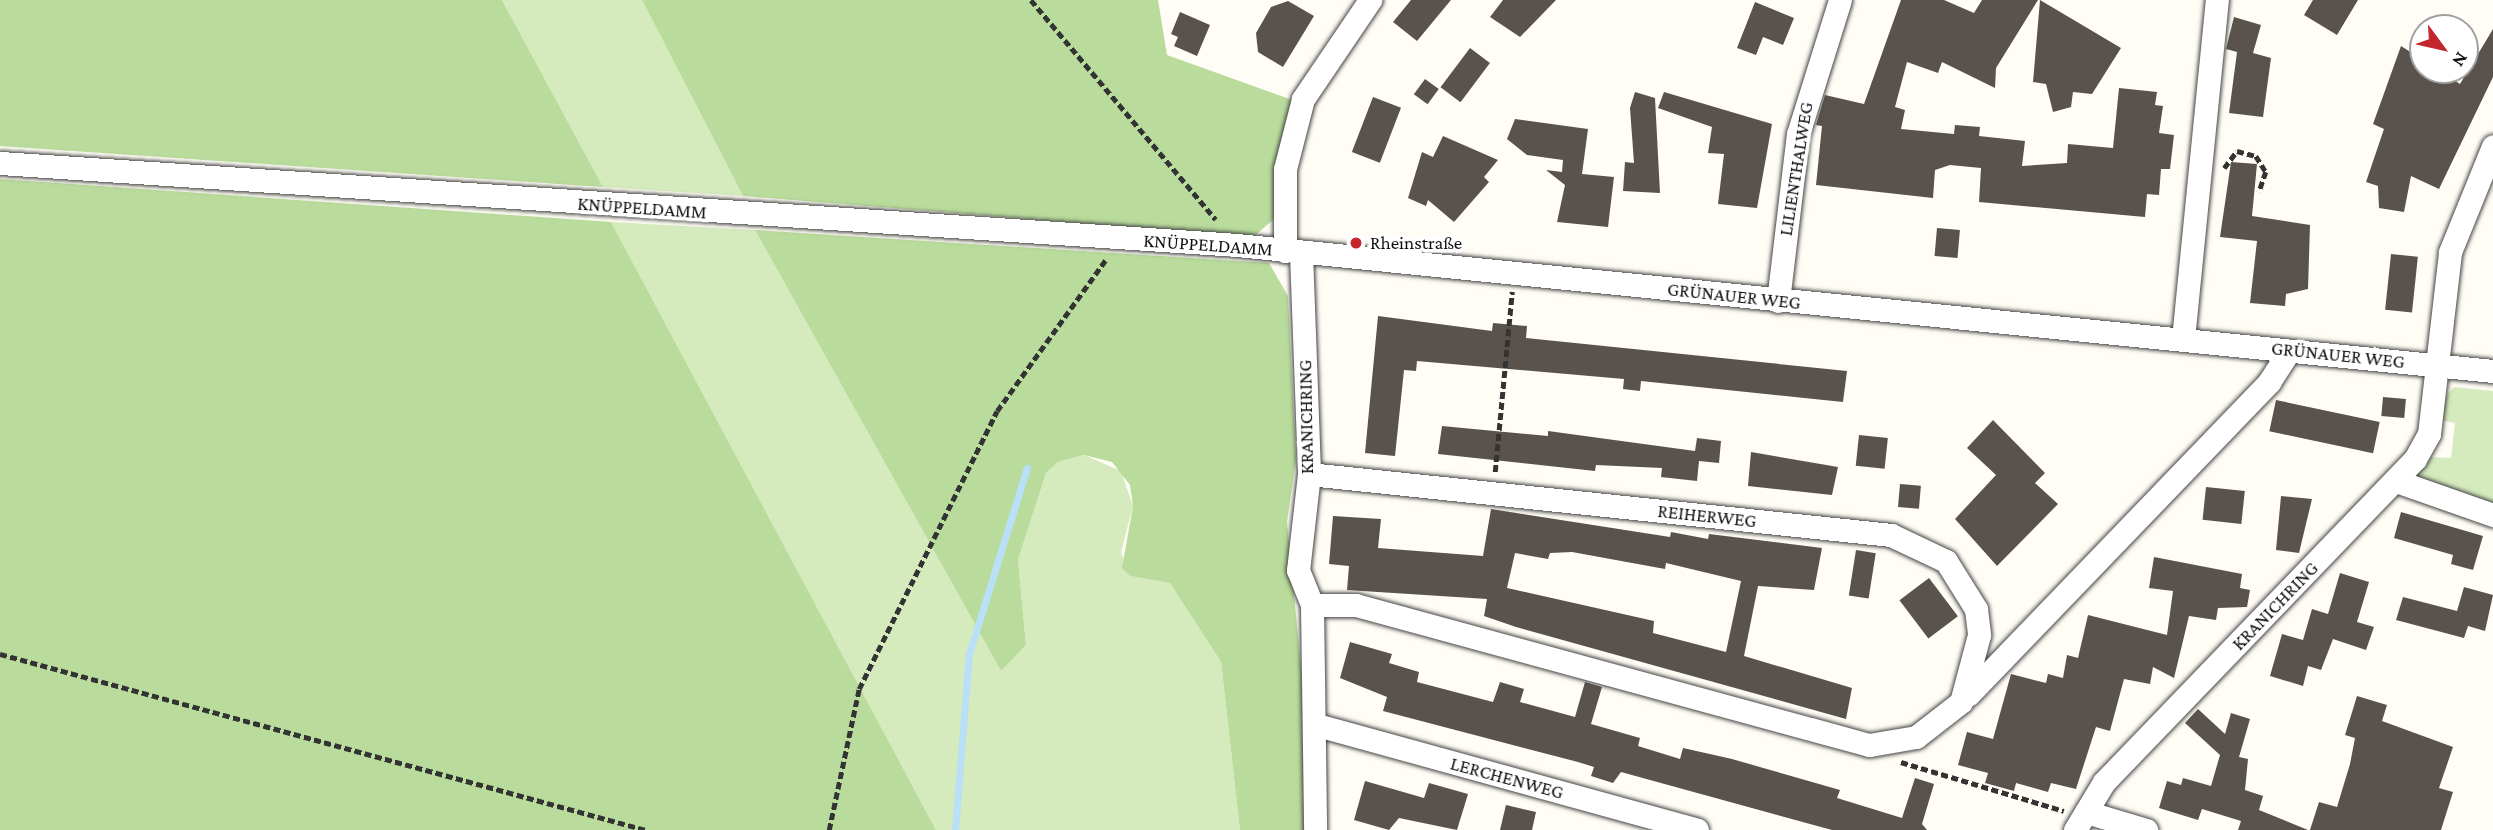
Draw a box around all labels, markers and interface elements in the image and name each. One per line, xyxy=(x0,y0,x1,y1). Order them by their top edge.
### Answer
north arrow xyxy=(2409,14,2479,84)
text: N xyxy=(2448,48,2473,71)
street label: LILIENTHALWEG xyxy=(1774,100,1818,238)
street label: KNÜPPELDAMM xyxy=(577,192,707,224)
street label: KNÜPPELDAMM xyxy=(1143,229,1273,261)
place label: Rheinstraße xyxy=(1370,232,1462,254)
marker: Rheinstraße xyxy=(1348,235,1364,251)
street label: GRÜNAUER WEG xyxy=(1666,278,1802,314)
street label: GRÜNAUER WEG xyxy=(2270,337,2406,373)
street label: KRANICHRING xyxy=(1294,360,1318,474)
street label: REIHERWEG xyxy=(1656,499,1758,533)
street label: KRANICHRING xyxy=(2227,557,2323,655)
street label: LERCHENWEG xyxy=(1448,752,1566,804)

